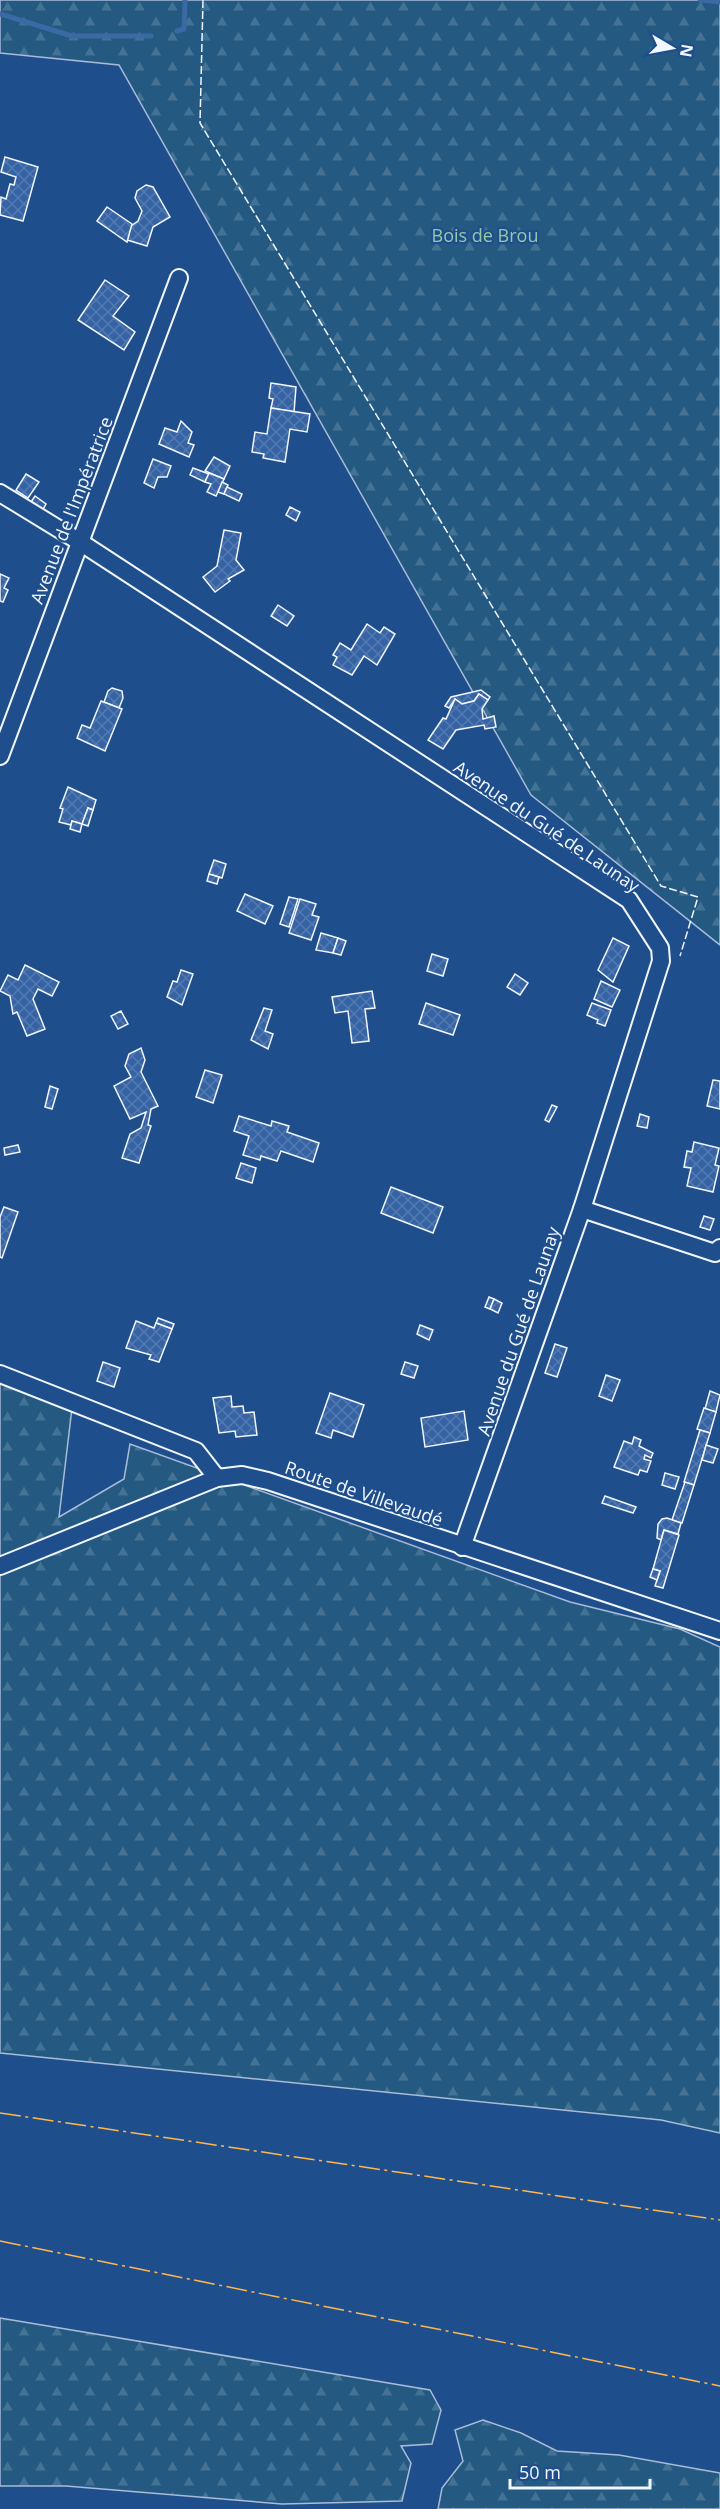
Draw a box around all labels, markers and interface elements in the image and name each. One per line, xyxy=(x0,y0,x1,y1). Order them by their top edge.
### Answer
north arrow xyxy=(642,18,702,78)
text: N xyxy=(675,42,699,59)
park label: Bois de Brou xyxy=(432,223,538,247)
street label: Avenue de l'Impératrice xyxy=(24,413,118,607)
street label: Avenue du Gué de Launay xyxy=(449,755,645,898)
street label: Avenue du Gué de Launay xyxy=(471,1223,565,1439)
street label: Route de Villevaudé xyxy=(282,1455,446,1531)
scale bar xyxy=(510,2452,650,2490)
text: 50 m xyxy=(519,2460,561,2484)

